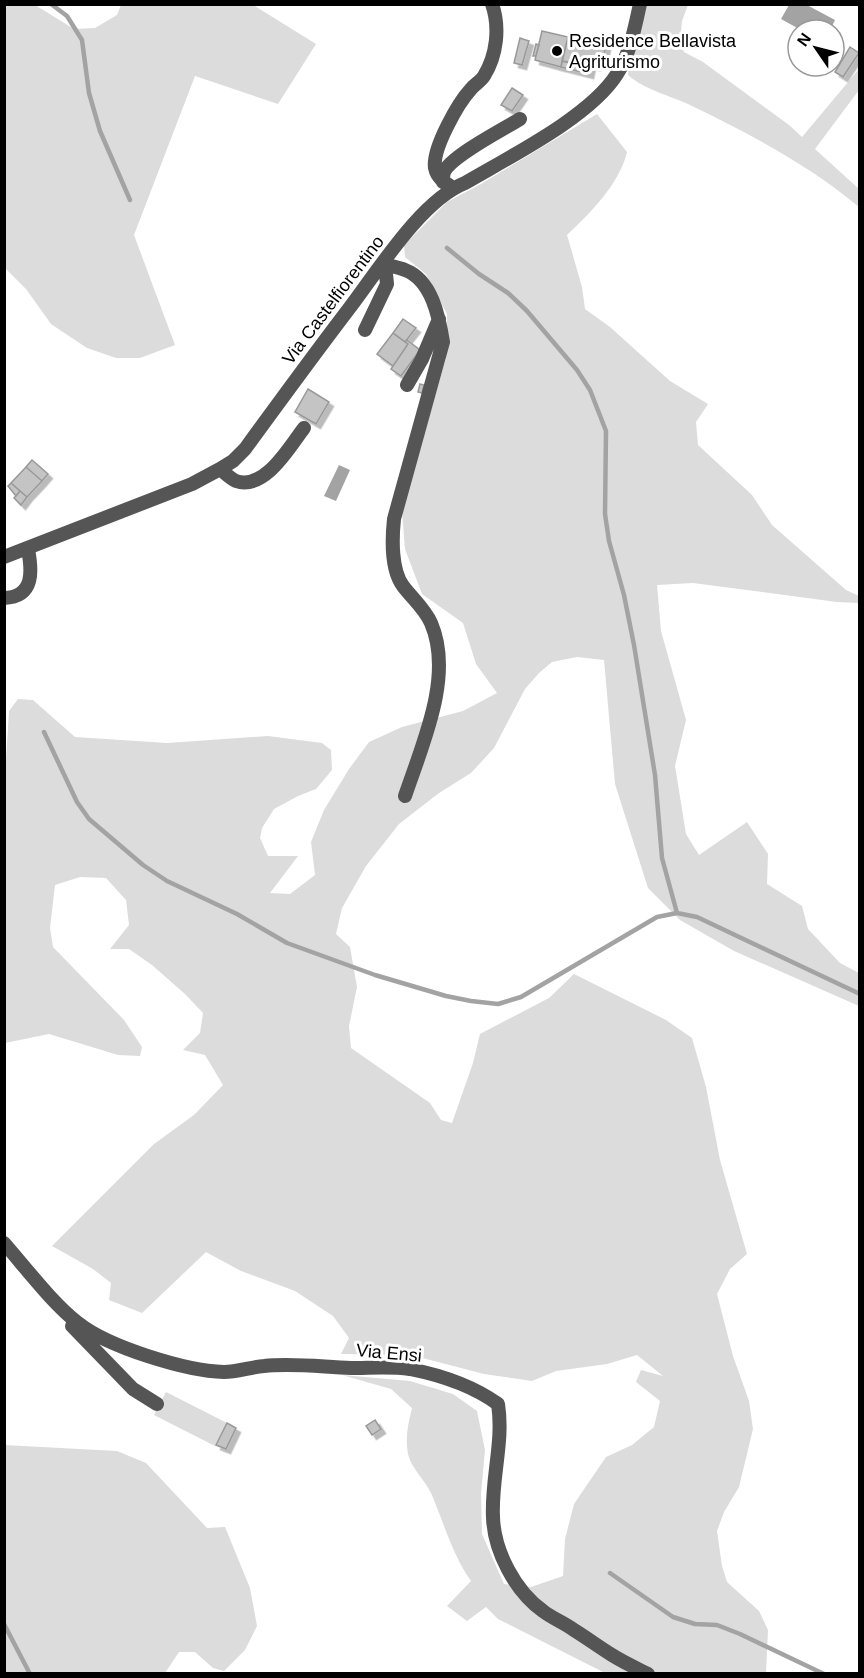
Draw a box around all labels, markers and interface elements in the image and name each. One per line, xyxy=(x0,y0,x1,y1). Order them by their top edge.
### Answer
north arrow xyxy=(786,18,846,78)
text: N xyxy=(794,30,814,49)
place label: Residence Bellavista Agriturismo xyxy=(569,31,737,72)
marker: Residence Bellavista Agriturismo xyxy=(550,44,564,58)
street label: Via Castelfiorentino xyxy=(278,232,388,368)
street label: Via Ensi xyxy=(355,1340,423,1366)

